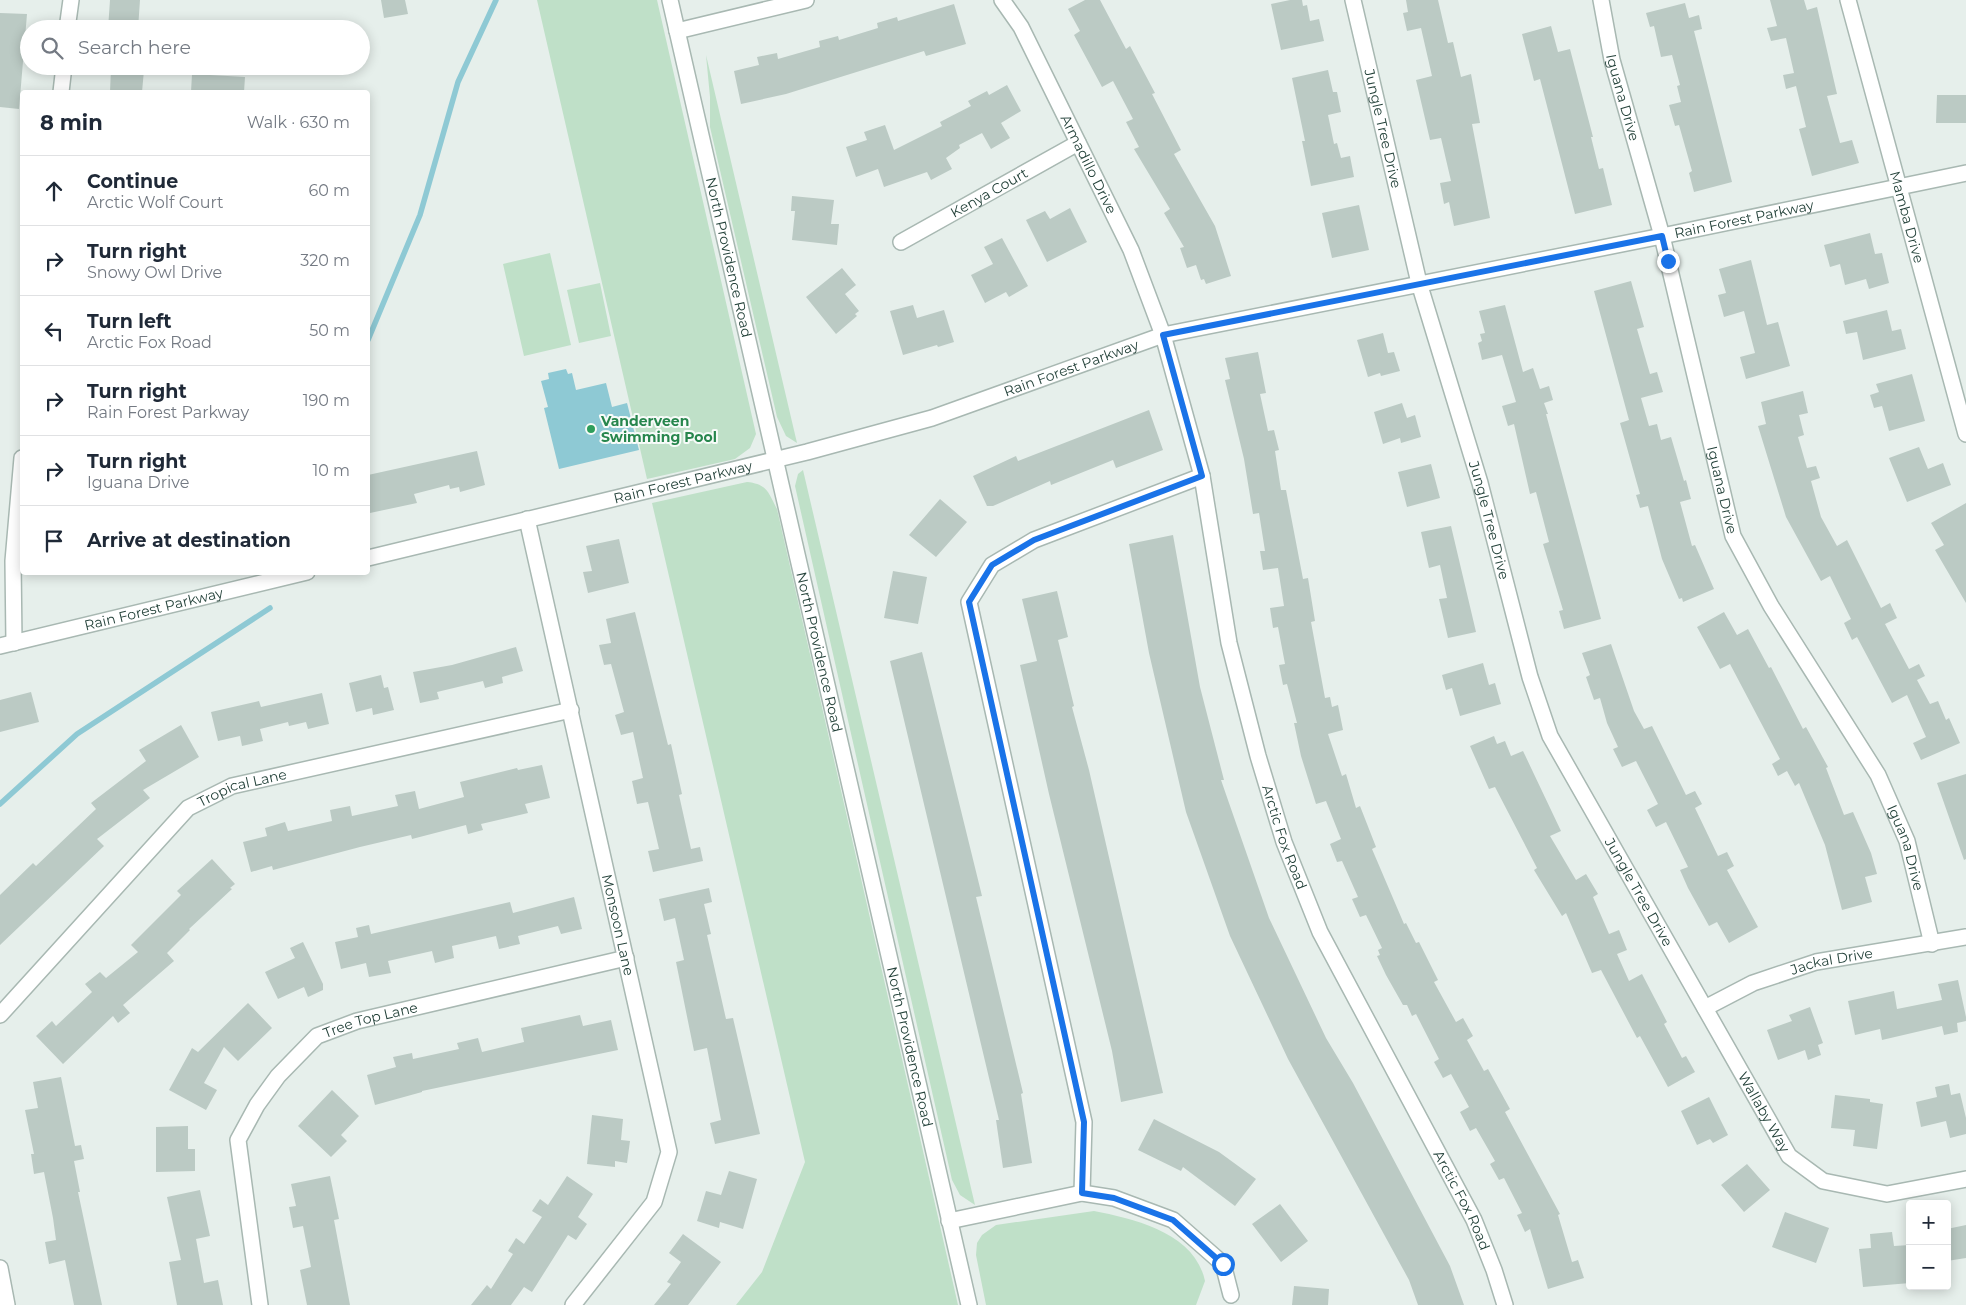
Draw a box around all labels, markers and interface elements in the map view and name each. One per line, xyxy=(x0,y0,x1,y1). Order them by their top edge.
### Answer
search box xyxy=(20,20,370,75)
icon: search xyxy=(38,34,66,62)
text: Search here xyxy=(78,36,191,59)
street label: Iguana Drive xyxy=(1602,53,1644,143)
street label: Jungle Tree Drive xyxy=(1360,66,1406,190)
text: 8 min xyxy=(40,110,103,135)
street label: Armadillo Drive xyxy=(1057,111,1121,217)
text: Walk · 630 m xyxy=(247,113,350,132)
street label: Kenya Court xyxy=(947,164,1031,222)
street label: Mamba Drive xyxy=(1886,169,1928,265)
text: Continue xyxy=(87,170,178,193)
street label: North Providence Road xyxy=(702,175,756,339)
icon: ahead xyxy=(40,177,68,205)
text: 60 m xyxy=(308,181,350,200)
text: Arctic Wolf Court xyxy=(87,193,224,212)
street label: Rain Forest Parkway xyxy=(1673,196,1816,242)
text: Turn right xyxy=(87,240,187,263)
icon: right xyxy=(40,247,68,275)
route end xyxy=(1657,250,1680,273)
text: 320 m xyxy=(300,251,350,270)
text: Snowy Owl Drive xyxy=(87,263,222,282)
text: Turn left xyxy=(87,310,172,333)
icon: left xyxy=(40,317,68,345)
text: 50 m xyxy=(309,321,350,340)
text: Arctic Fox Road xyxy=(87,333,212,352)
street label: Rain Forest Parkway xyxy=(1001,335,1141,400)
text: Turn right xyxy=(87,380,187,403)
icon: right xyxy=(40,387,68,415)
text: 190 m xyxy=(303,391,350,410)
text: Rain Forest Parkway xyxy=(87,403,249,422)
place label: Vanderveen Swimming Pool xyxy=(600,412,717,446)
marker: Vanderveen Swimming Pool xyxy=(585,423,597,435)
street label: Iguana Drive xyxy=(1703,444,1741,536)
text: Turn right xyxy=(87,450,187,473)
street label: Rain Forest Parkway xyxy=(612,456,754,507)
icon: right xyxy=(40,457,68,485)
street label: Jungle Tree Drive xyxy=(1464,458,1514,581)
text: 10 m xyxy=(312,461,350,480)
text: Iguana Drive xyxy=(87,473,189,492)
icon: arrive xyxy=(40,527,68,555)
text: Arrive at destination xyxy=(87,529,291,552)
street label: North Providence Road xyxy=(792,570,846,734)
street label: Rain Forest Parkway xyxy=(82,583,225,634)
street label: Tropical Lane xyxy=(194,765,288,811)
street label: Arctic Fox Road xyxy=(1258,783,1311,892)
street label: Iguana Drive xyxy=(1883,802,1928,893)
street label: Jungle Tree Drive xyxy=(1600,834,1677,950)
street label: Monsoon Lane xyxy=(598,872,638,977)
street label: Jackal Drive xyxy=(1787,944,1874,979)
street label: North Providence Road xyxy=(883,965,937,1129)
street label: Tree Top Lane xyxy=(321,998,420,1042)
street label: Wallaby Way xyxy=(1734,1069,1794,1156)
street label: Arctic Fox Road xyxy=(1429,1147,1494,1253)
map controls xyxy=(1906,1200,1951,1290)
button: + xyxy=(1906,1200,1951,1245)
button: − xyxy=(1906,1245,1951,1290)
route start xyxy=(1212,1253,1235,1276)

